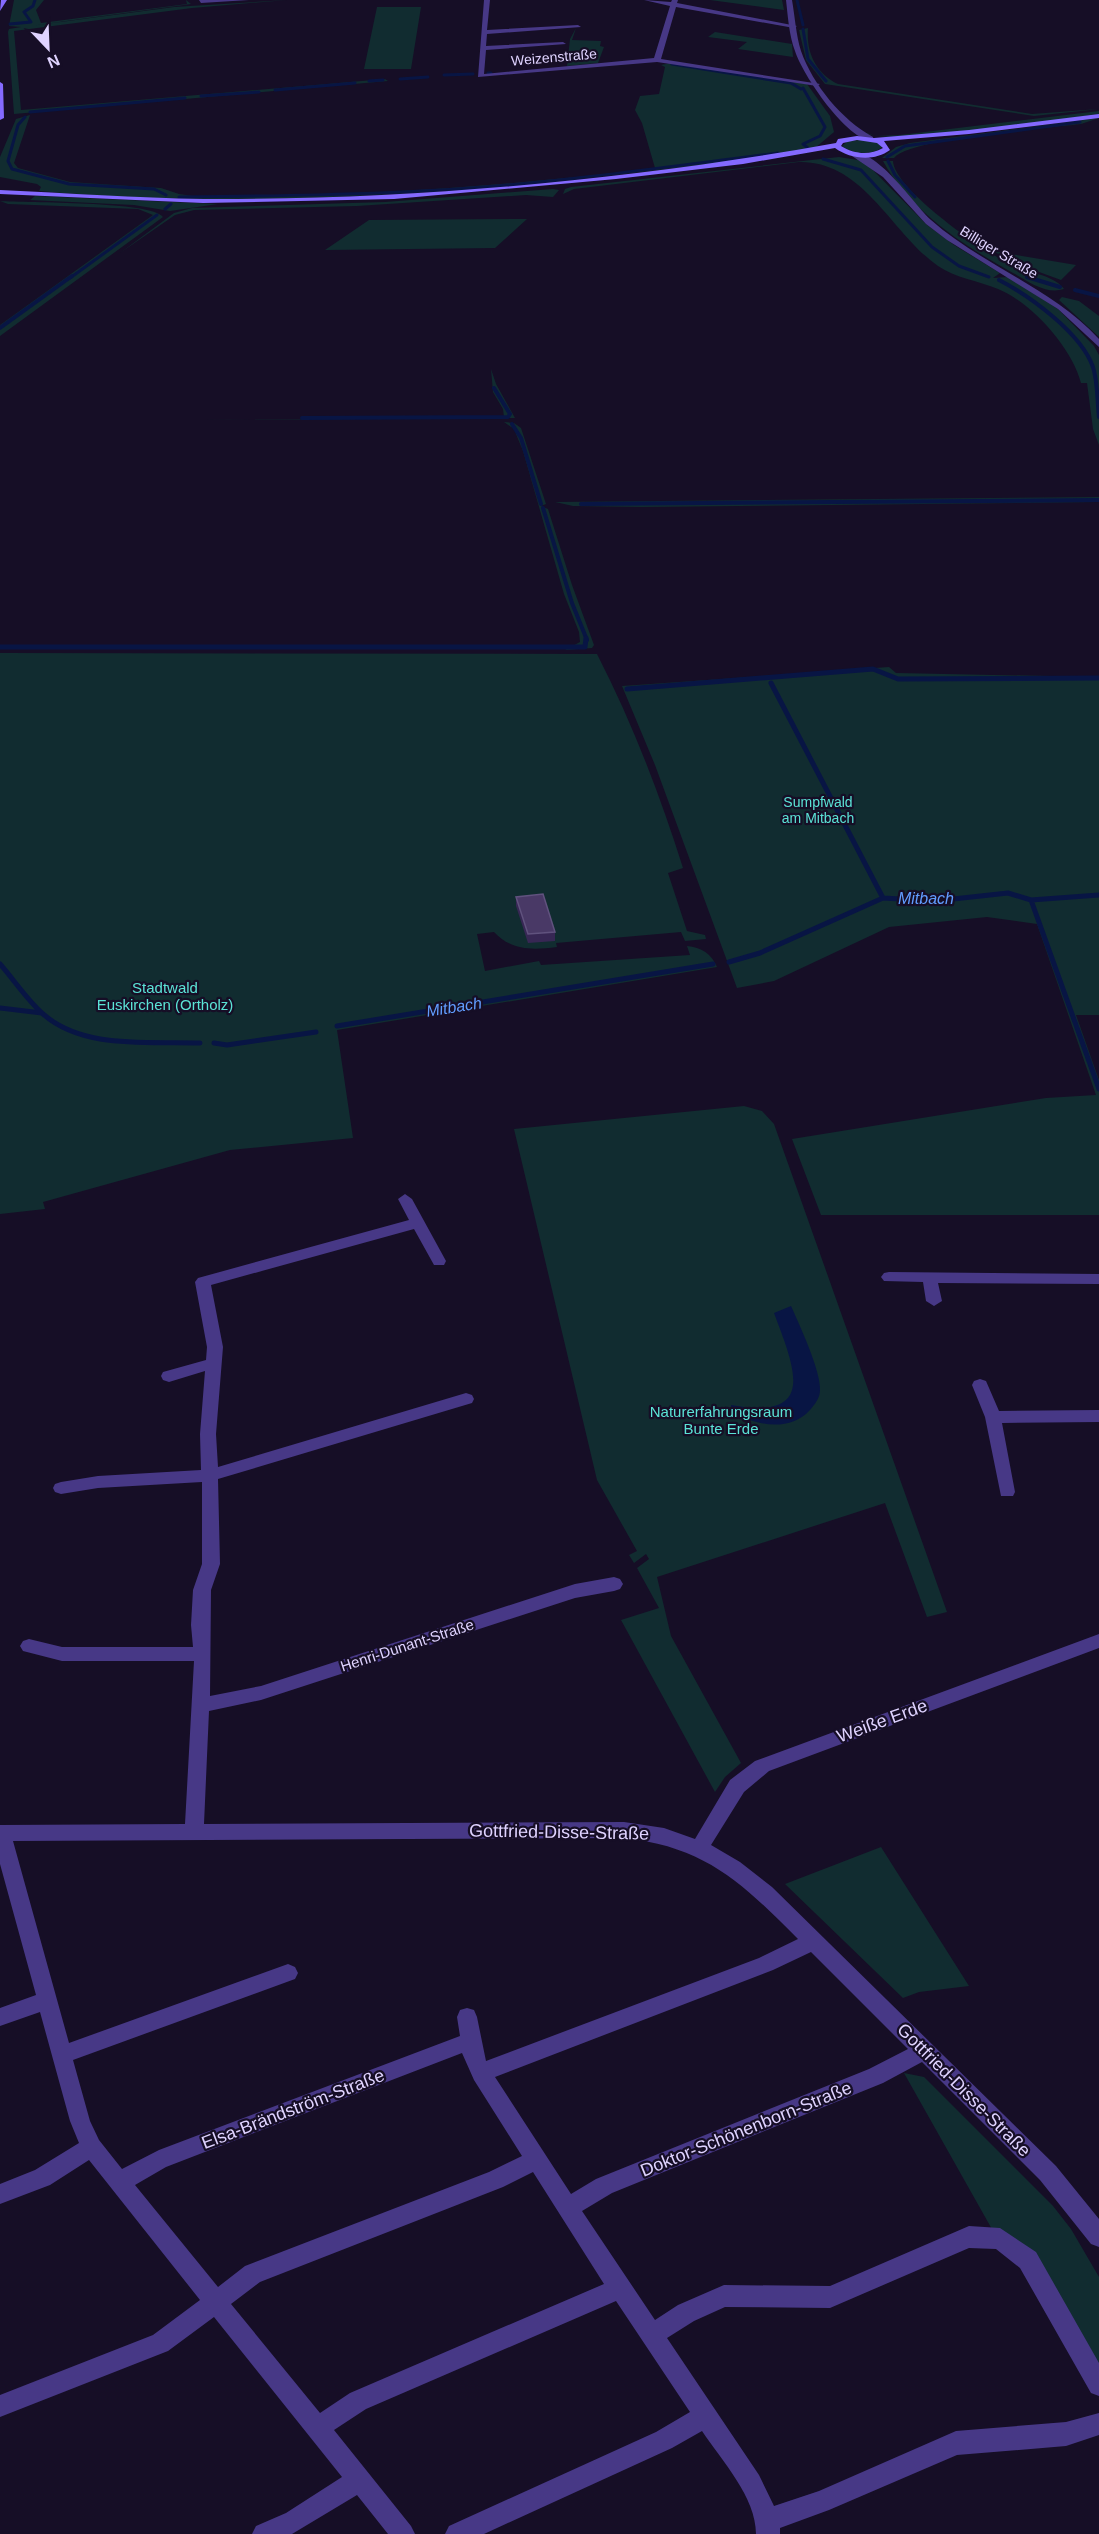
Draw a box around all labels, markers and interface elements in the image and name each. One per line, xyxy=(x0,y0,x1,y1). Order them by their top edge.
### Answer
north arrow xyxy=(18,18,78,78)
street label: Weizenstraße xyxy=(510,45,598,69)
text: N xyxy=(45,51,62,71)
street label: Billiger Straße xyxy=(957,223,1041,282)
park label: Sumpfwald am Mitbach xyxy=(782,794,854,826)
water label: Mitbach xyxy=(898,890,954,907)
park label: Stadtwald Euskirchen (Ortholz) xyxy=(97,979,233,1013)
water label: Mitbach xyxy=(425,994,483,1020)
park label: Naturerfahrungsraum Bunte Erde xyxy=(650,1403,792,1437)
street label: Henri-Dunant-Straße xyxy=(338,1615,476,1675)
street label: Weiße Erde xyxy=(834,1695,930,1747)
street label: Gottfried-Disse-Straße xyxy=(469,1820,649,1844)
street label: Gottfried-Disse-Straße xyxy=(893,2019,1035,2161)
street label: Elsa-Brändström-Straße xyxy=(199,2065,387,2153)
street label: Doktor-Schönenborn-Straße xyxy=(637,2077,855,2181)

